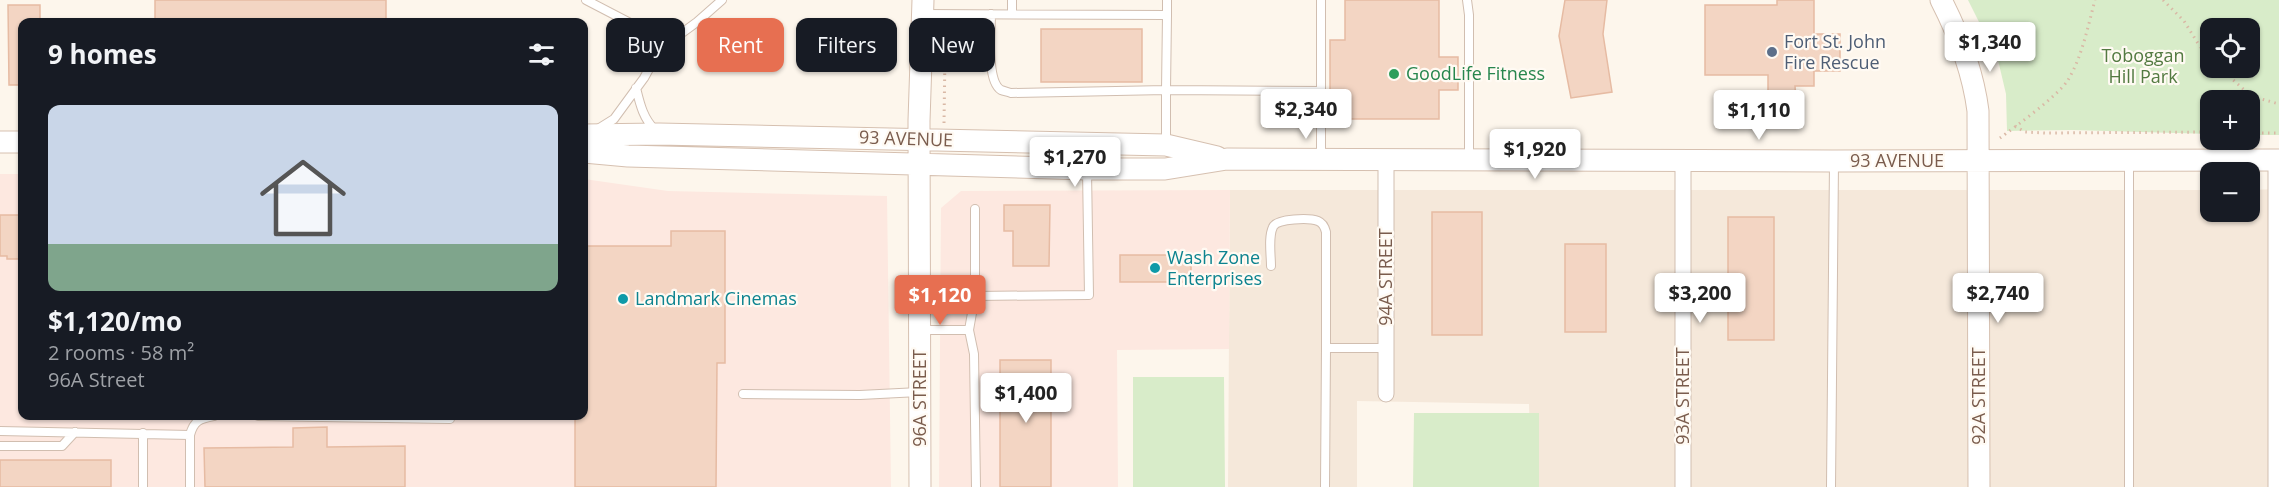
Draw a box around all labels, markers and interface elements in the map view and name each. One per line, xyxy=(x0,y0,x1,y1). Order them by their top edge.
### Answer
chip: Buy xyxy=(606,18,685,72)
chip: Rent xyxy=(697,18,784,72)
chip: Filters xyxy=(796,18,897,72)
chip: New xyxy=(909,18,995,72)
map controls xyxy=(2200,18,2260,222)
button: locate xyxy=(2200,18,2260,78)
pin: $1,340 xyxy=(1941,22,2039,73)
text: $1,340 xyxy=(1959,28,2021,55)
place label: Fort St. John Fire Rescue xyxy=(1784,29,1886,74)
text: 9 homes xyxy=(48,36,157,72)
icon: filters xyxy=(525,38,558,71)
park label: Toboggan Hill Park xyxy=(2101,43,2185,88)
marker: Fort St. John Fire Rescue xyxy=(1765,45,1779,59)
place label: GoodLife Fitness xyxy=(1406,61,1545,85)
marker: GoodLife Fitness xyxy=(1387,67,1401,81)
pin: $2,340 xyxy=(1257,89,1355,140)
pin: $1,110 xyxy=(1710,90,1808,141)
button: + xyxy=(2200,90,2260,150)
text: $2,340 xyxy=(1275,95,1337,122)
text: $1,110 xyxy=(1728,96,1790,123)
street label: 93 AVENUE xyxy=(859,124,953,152)
pin: $1,920 xyxy=(1486,129,1584,180)
text: $1,920 xyxy=(1504,135,1566,162)
pin: $1,270 xyxy=(1026,137,1124,188)
text: $1,270 xyxy=(1044,143,1106,170)
icon: home xyxy=(249,144,357,252)
street label: 93 AVENUE xyxy=(1850,148,1944,172)
button: − xyxy=(2200,162,2260,222)
street label: 94A STREET xyxy=(1373,228,1397,326)
place label: Wash Zone Enterprises xyxy=(1167,245,1262,290)
marker: Wash Zone Enterprises xyxy=(1148,261,1162,275)
pin: $3,200 xyxy=(1651,273,1749,324)
pin: $2,740 xyxy=(1949,273,2047,324)
pin: $1,120 xyxy=(891,275,989,326)
text: $3,200 xyxy=(1669,279,1731,306)
text: $2,740 xyxy=(1967,279,2029,306)
text: $1,120 xyxy=(909,281,971,308)
place label: Landmark Cinemas xyxy=(635,286,797,310)
marker: Landmark Cinemas xyxy=(616,292,630,306)
text: $1,120/mo xyxy=(48,303,182,339)
text: 2 rooms · 58 m² xyxy=(48,339,194,366)
street label: 93A STREET xyxy=(1670,347,1694,445)
street label: 92A STREET xyxy=(1966,347,1990,445)
street label: 96A STREET xyxy=(907,349,931,447)
text: 96A Street xyxy=(48,366,145,393)
pin: $1,400 xyxy=(977,373,1075,424)
text: $1,400 xyxy=(995,379,1057,406)

